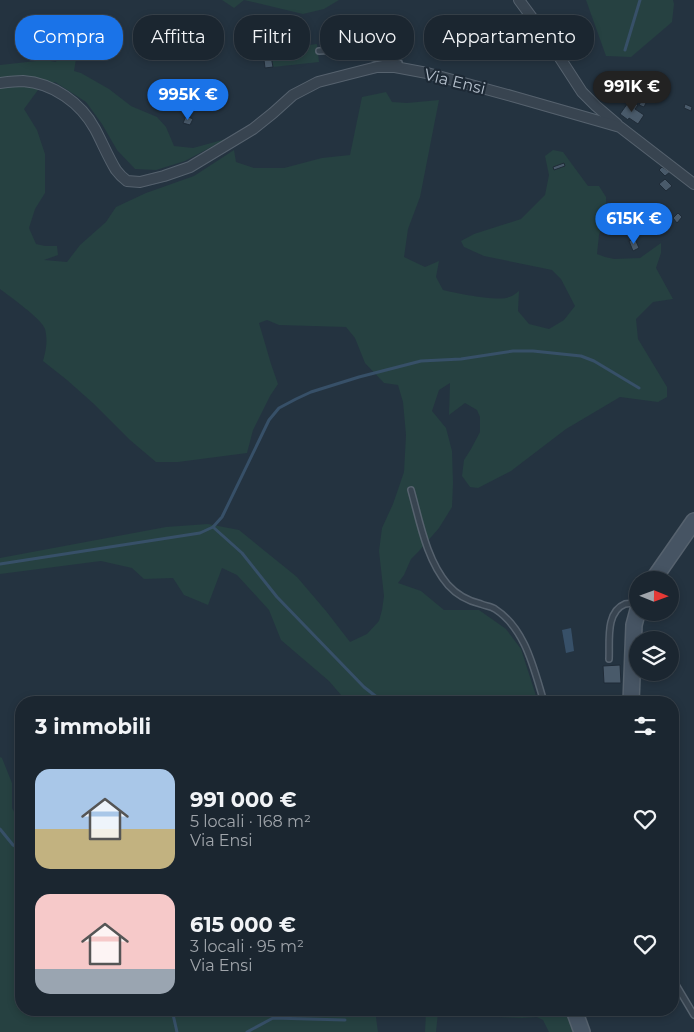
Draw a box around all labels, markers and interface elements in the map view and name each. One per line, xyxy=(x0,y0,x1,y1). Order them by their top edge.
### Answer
chip: Compra xyxy=(15,15,123,60)
chip: Affitta xyxy=(133,15,224,60)
chip: Filtri xyxy=(234,15,310,60)
chip: Nuovo xyxy=(320,15,414,60)
chip: Appartamento xyxy=(424,15,594,60)
street label: Via Ensi xyxy=(422,65,487,98)
pin: 991K € xyxy=(591,70,673,113)
text: 991K € xyxy=(604,77,660,96)
pin: 995K € xyxy=(147,78,229,121)
text: 995K € xyxy=(158,85,218,104)
pin: 615K € xyxy=(593,202,675,245)
text: 615K € xyxy=(606,209,662,228)
north arrow xyxy=(629,571,679,621)
map controls xyxy=(629,571,679,681)
button: layers xyxy=(629,631,679,681)
icon: filters xyxy=(631,712,659,740)
text: 3 immobili xyxy=(35,714,151,739)
text: 991 000 € xyxy=(190,787,297,812)
icon: home xyxy=(75,789,135,849)
icon: heart xyxy=(631,805,659,833)
text: 5 locali · 168 m² xyxy=(190,812,311,831)
text: Via Ensi xyxy=(190,831,252,850)
text: 615 000 € xyxy=(190,912,296,937)
icon: home xyxy=(75,914,135,974)
icon: heart xyxy=(631,930,659,958)
text: 3 locali · 95 m² xyxy=(190,937,304,956)
text: Via Ensi xyxy=(190,956,252,975)

